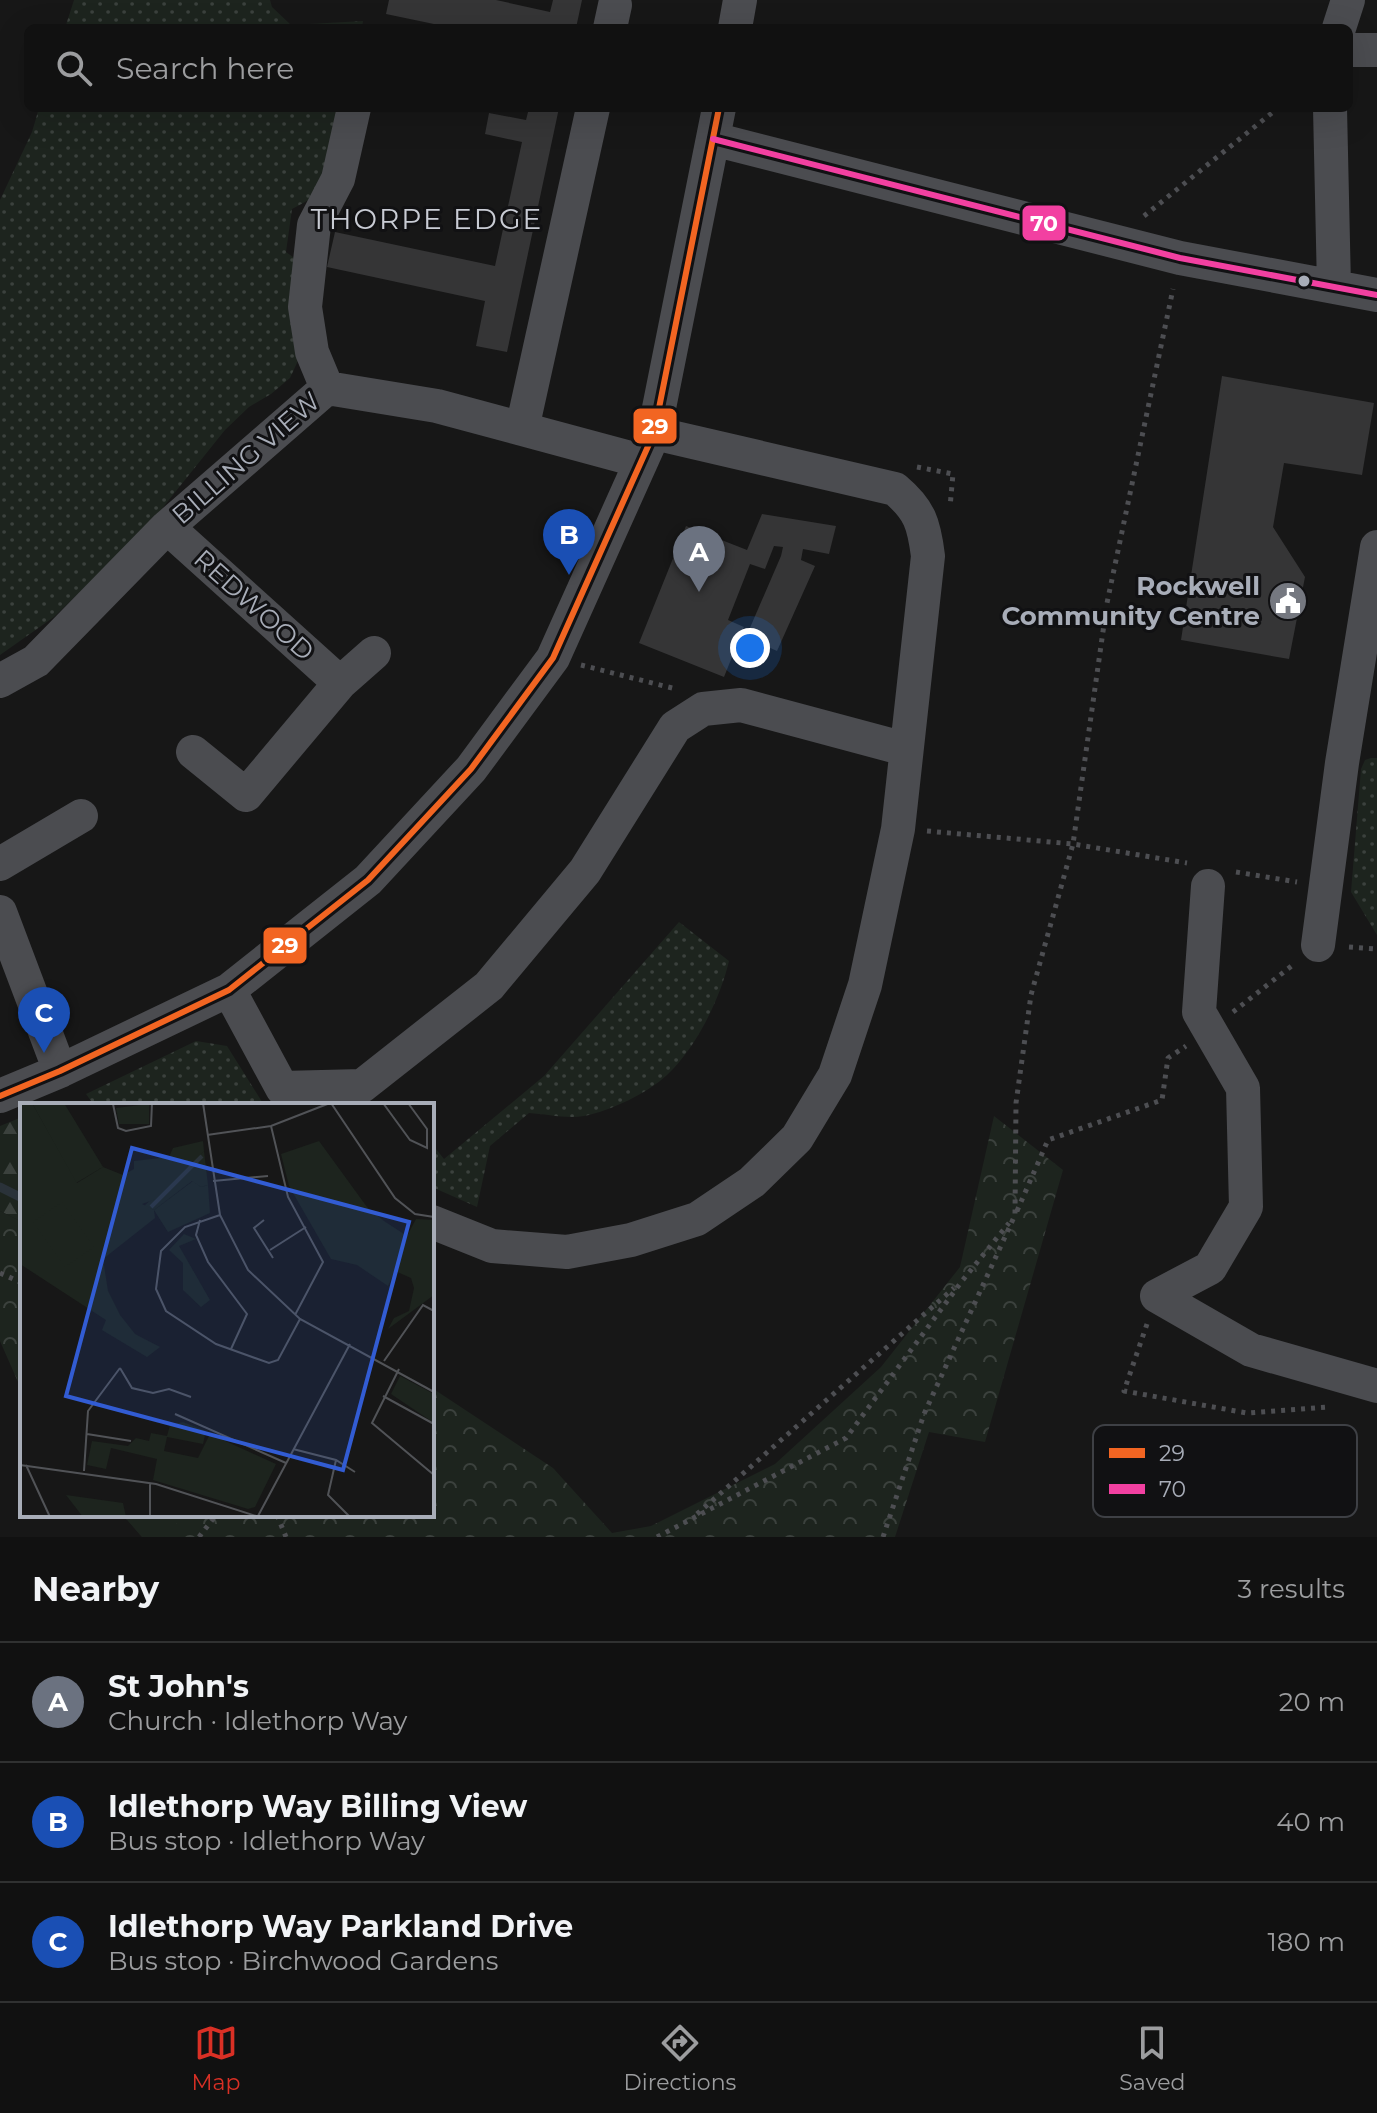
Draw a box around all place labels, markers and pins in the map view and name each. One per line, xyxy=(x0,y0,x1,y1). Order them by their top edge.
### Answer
unlabelled marker xyxy=(1296,273,1312,289)
pin: B xyxy=(543,509,595,575)
pin: A xyxy=(673,526,725,592)
place label: Rockwell Community Centre xyxy=(1001,570,1260,632)
public building icon: Rockwell Community Centre xyxy=(1267,580,1309,622)
pin: C xyxy=(18,987,70,1053)

